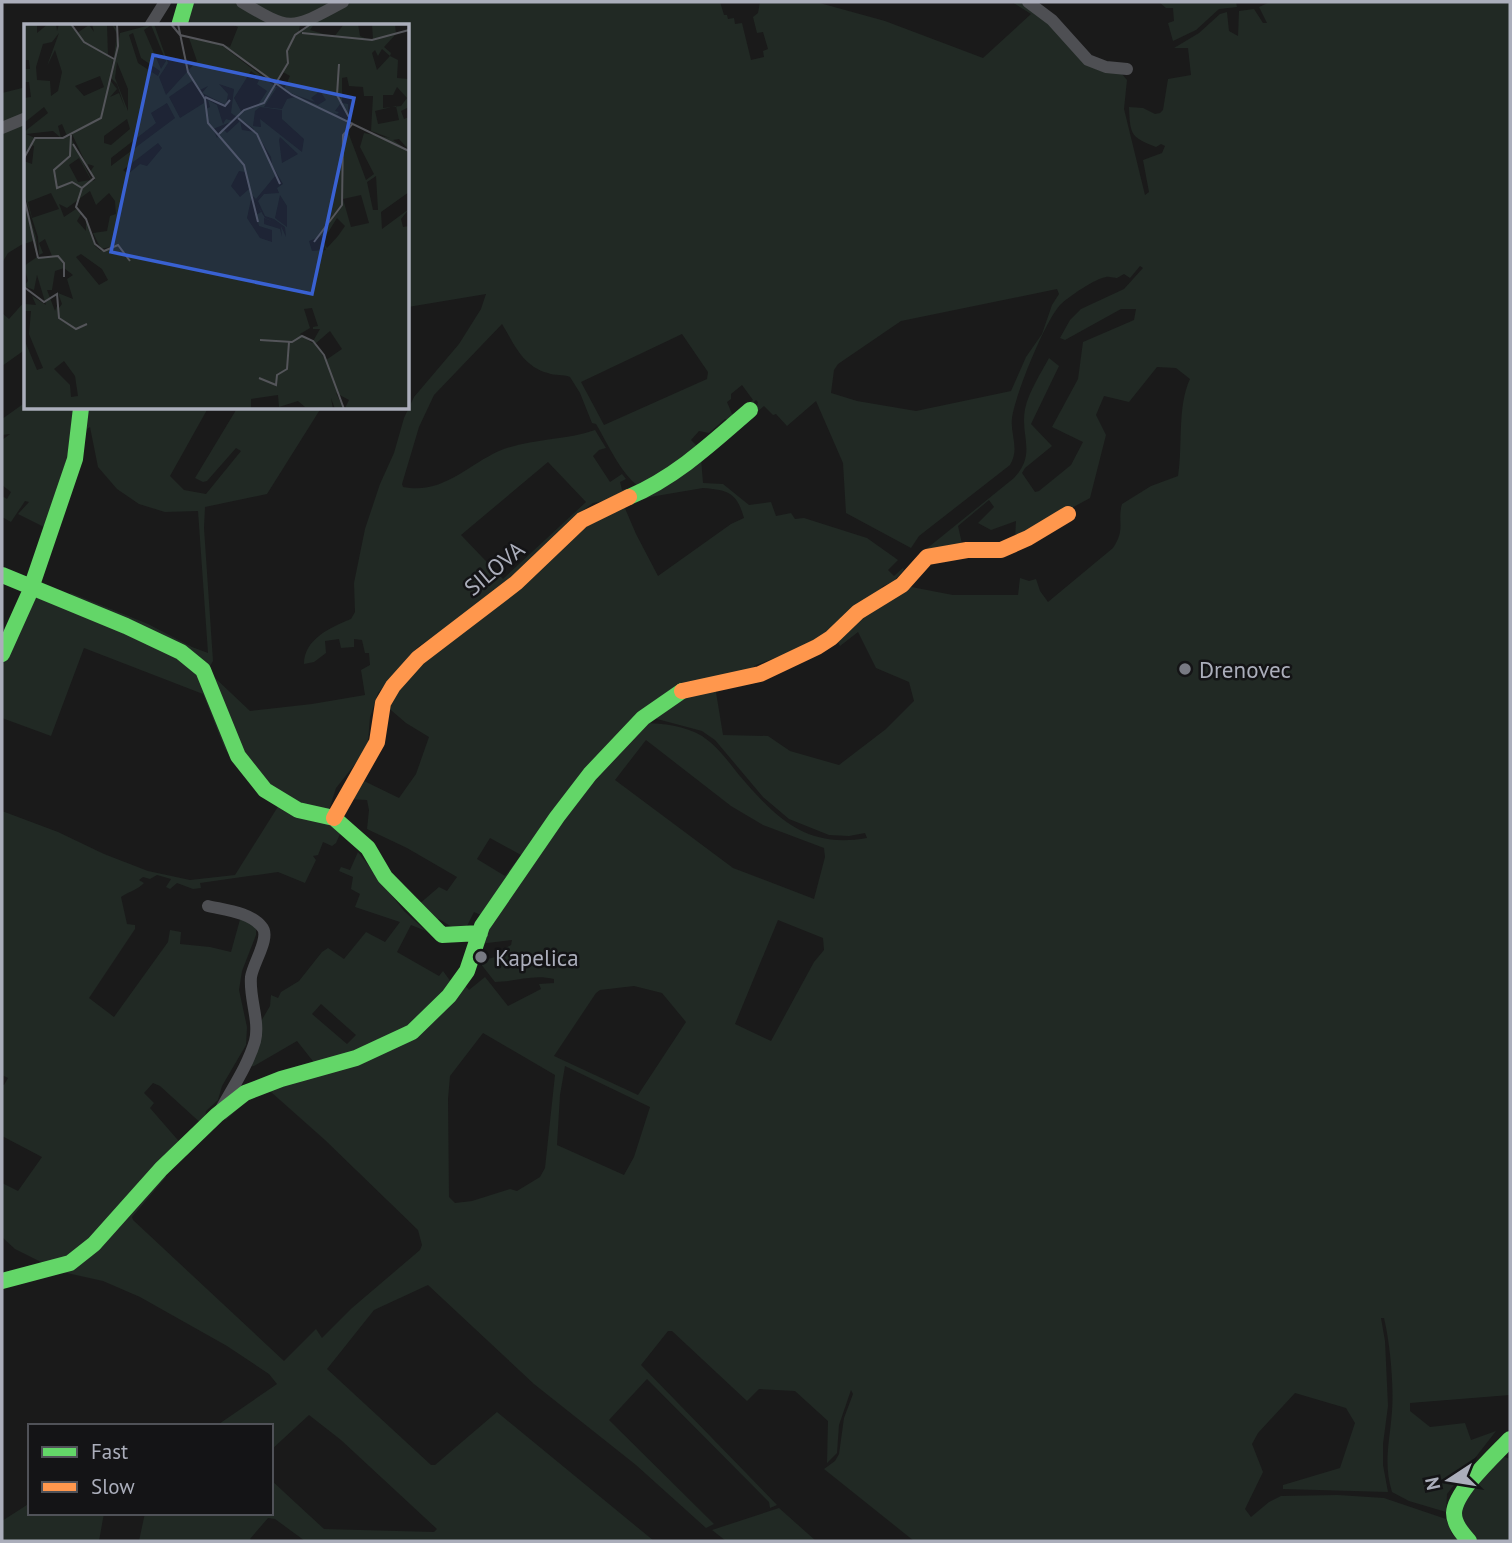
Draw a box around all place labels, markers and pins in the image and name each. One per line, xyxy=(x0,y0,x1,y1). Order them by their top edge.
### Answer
place label: Drenovec xyxy=(1199,655,1291,684)
marker: Drenovec xyxy=(1177,661,1193,677)
place label: Kapelica xyxy=(495,943,579,972)
marker: Kapelica xyxy=(473,949,489,965)

